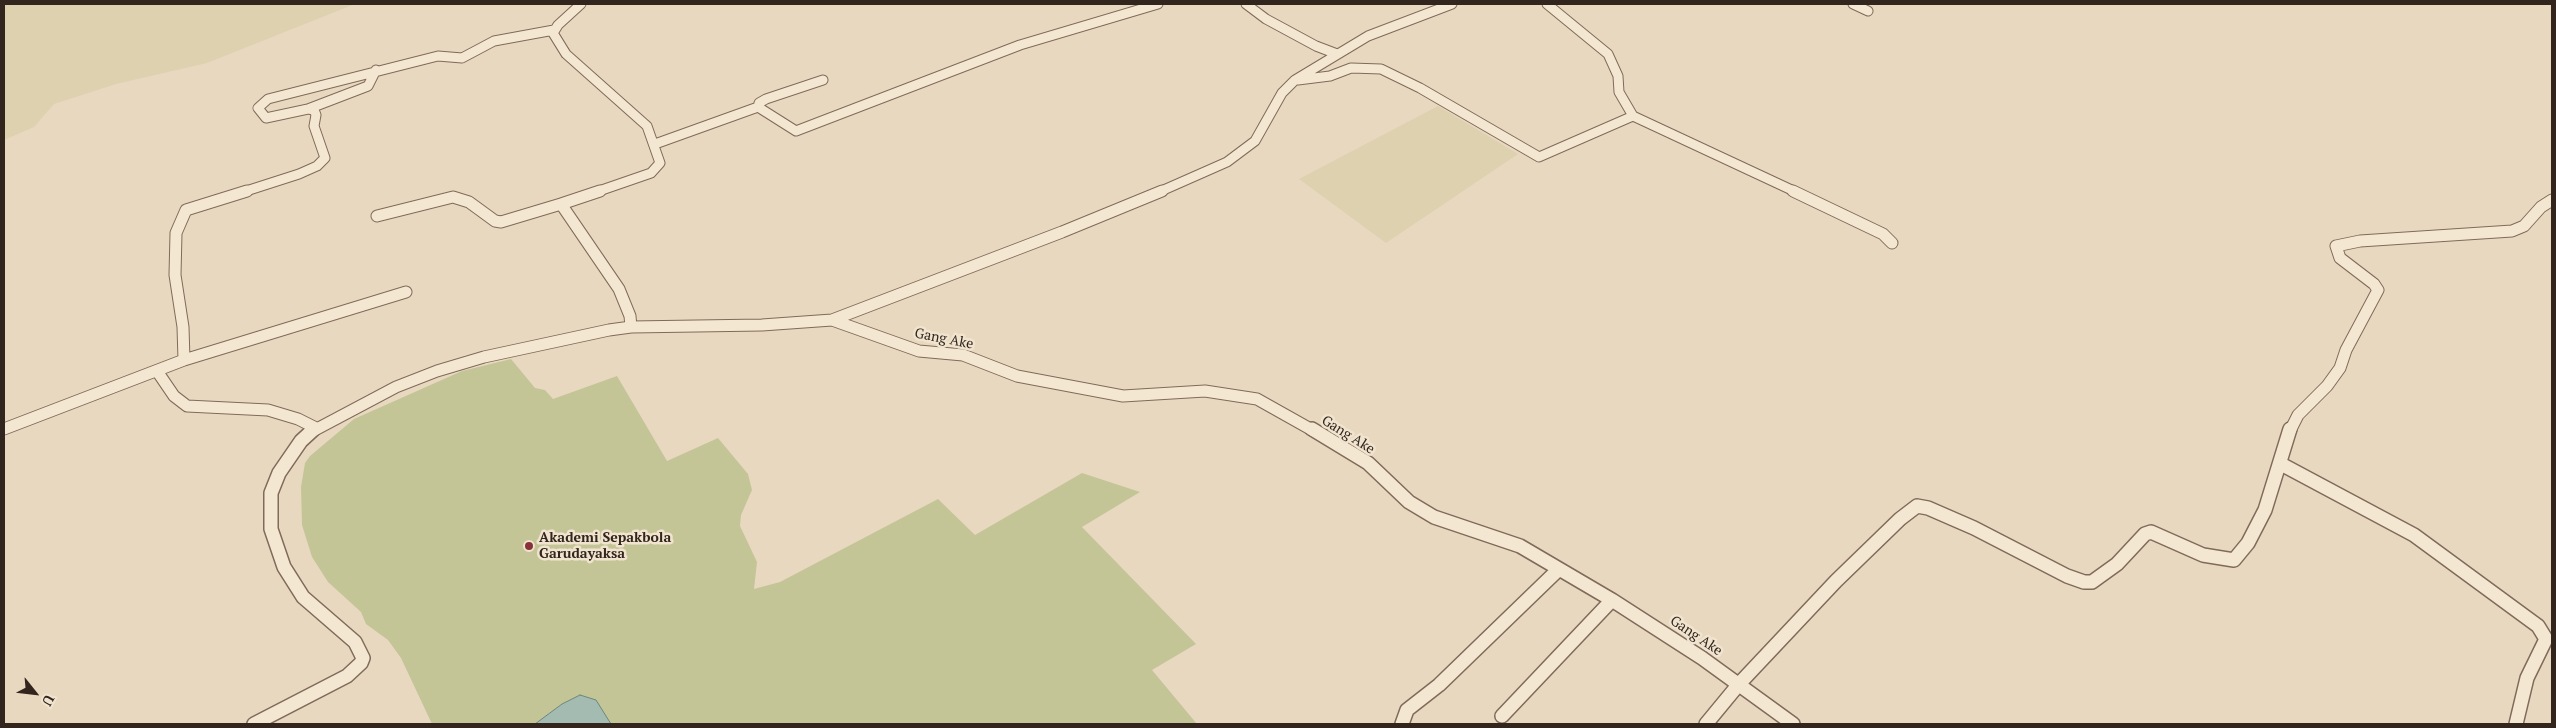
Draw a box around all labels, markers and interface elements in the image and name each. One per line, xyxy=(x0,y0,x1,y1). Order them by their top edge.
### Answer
street label: Gang Ake xyxy=(913,325,975,353)
street label: Gang Ake xyxy=(1318,412,1378,458)
place label: Akademi Sepakbola Garudayaksa xyxy=(539,530,671,562)
marker: Akademi Sepakbola Garudayaksa xyxy=(523,540,535,552)
street label: Gang Ake xyxy=(1667,612,1725,660)
north arrow xyxy=(10,668,60,718)
text: U xyxy=(38,692,59,709)

